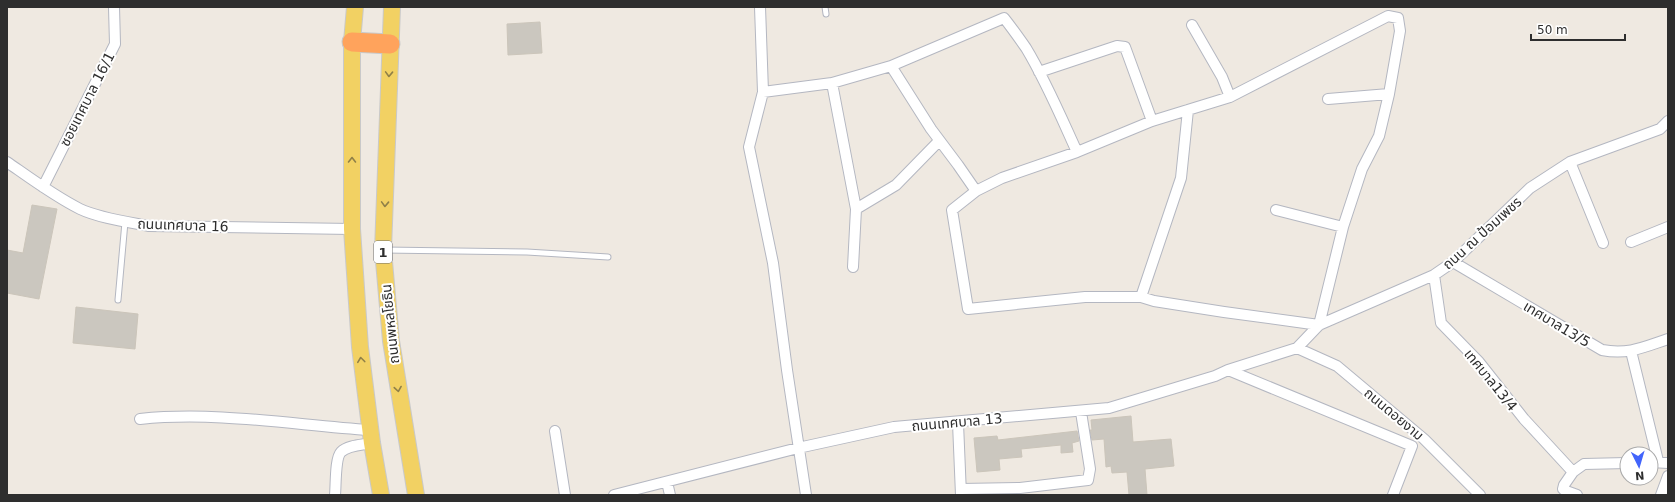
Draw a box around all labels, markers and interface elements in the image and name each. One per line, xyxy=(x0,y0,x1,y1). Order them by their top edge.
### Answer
scale bar xyxy=(1531,16,1625,42)
text: 50 m xyxy=(1537,23,1568,37)
street label: ซอยเทศบาล 16/1 xyxy=(56,49,118,149)
one-way arrow xyxy=(385,71,393,77)
one-way arrow xyxy=(348,157,356,163)
street label: ถนน ณ ป้อมเพชร xyxy=(1439,193,1525,273)
one-way arrow xyxy=(380,201,389,207)
street label: ถนนเทศบาล 16 xyxy=(137,215,229,235)
road number: 1 xyxy=(374,241,392,263)
street label: ถนนพหลโยธิน xyxy=(378,283,402,365)
street label: เทศบาล13/5 xyxy=(1521,298,1593,350)
street label: เทศบาล13/4 xyxy=(1461,346,1521,414)
one-way arrow xyxy=(357,356,366,363)
street label: ถนนดอยงาม xyxy=(1361,385,1427,443)
one-way arrow xyxy=(393,386,402,392)
street label: ถนนเทศบาล 13 xyxy=(911,410,1003,434)
north arrow xyxy=(1619,446,1659,486)
text: N xyxy=(1635,469,1645,482)

